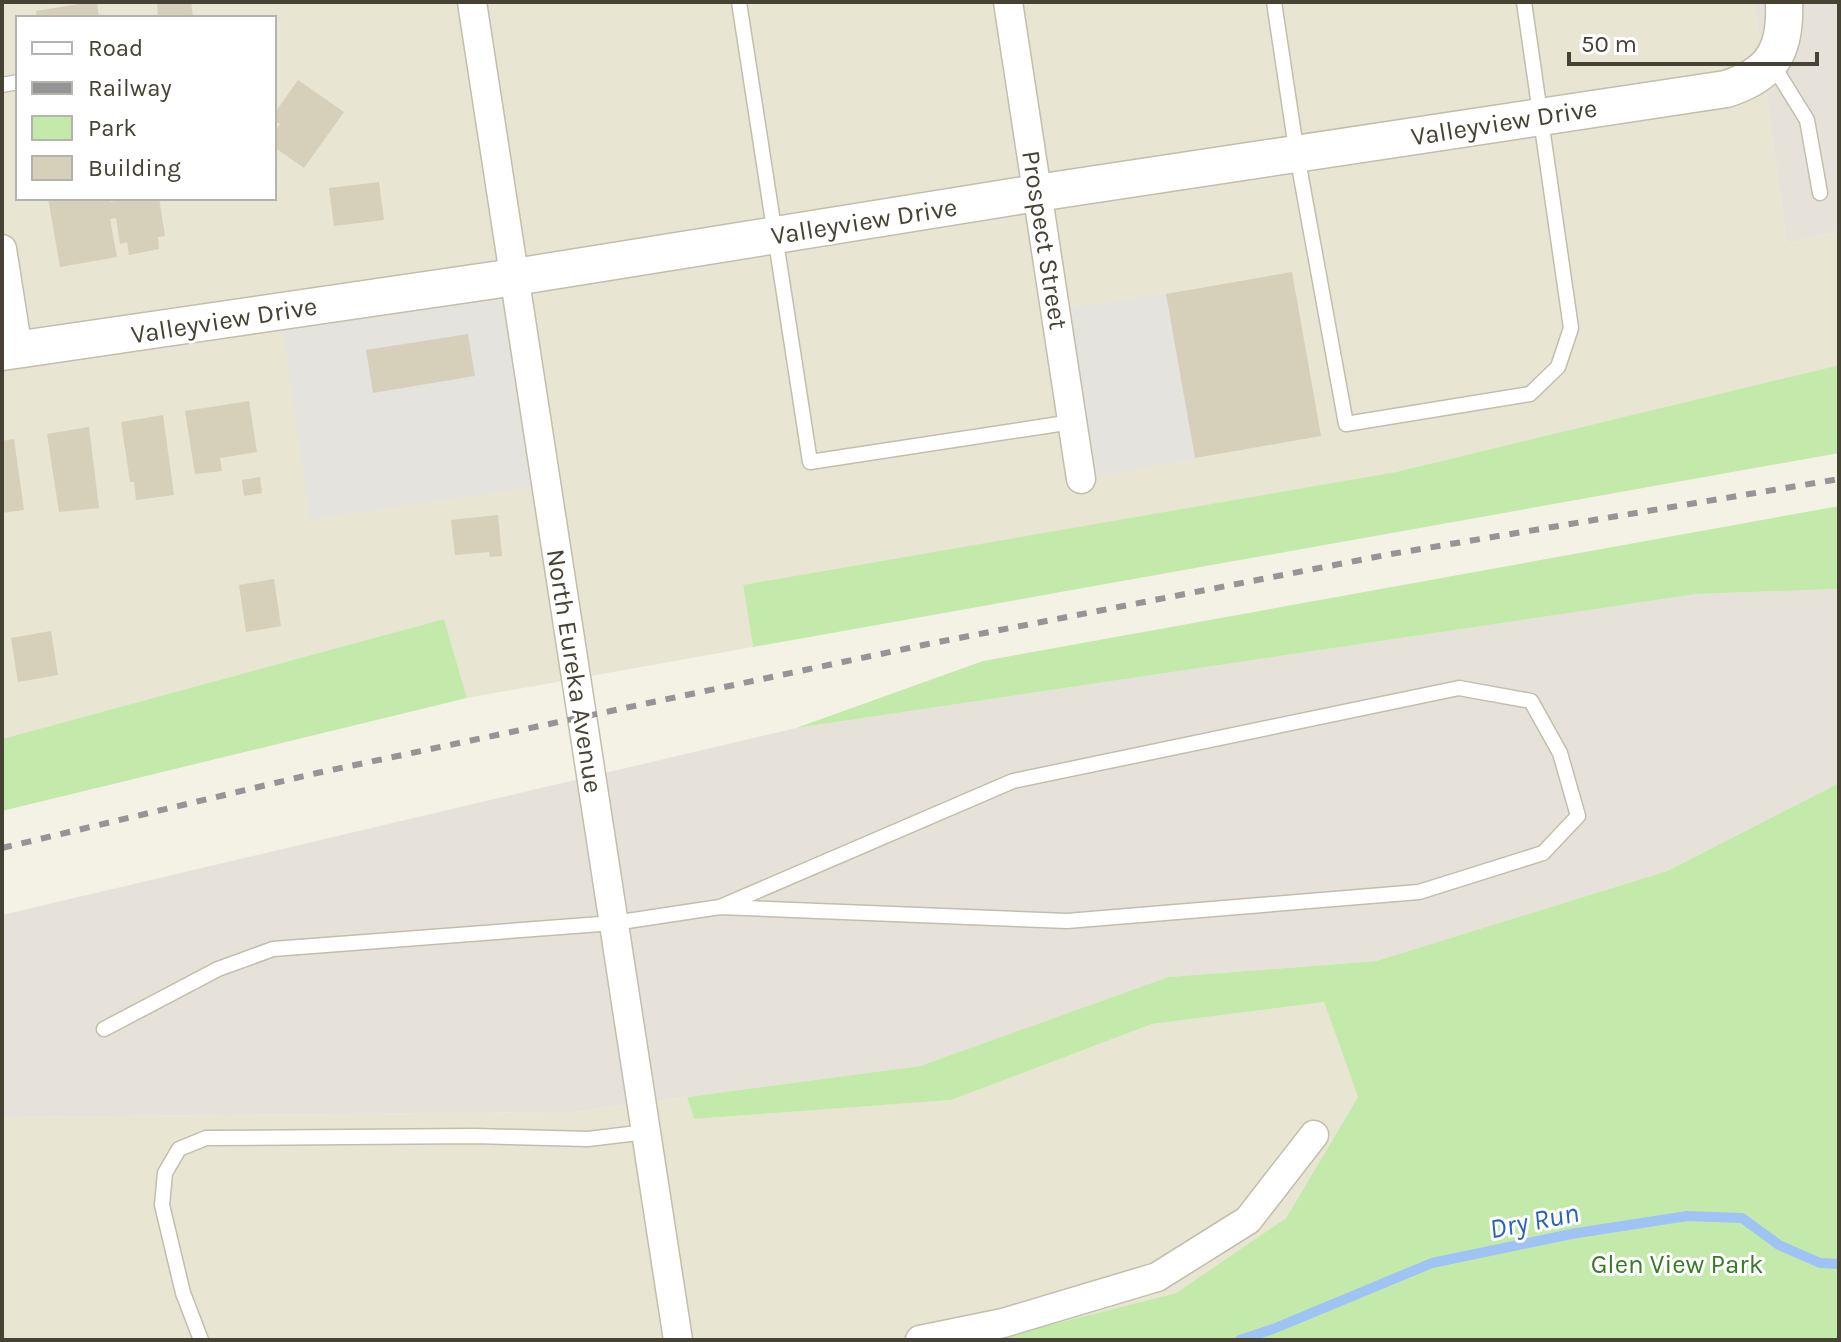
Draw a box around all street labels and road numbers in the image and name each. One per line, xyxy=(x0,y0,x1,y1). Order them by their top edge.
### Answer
street label: Valleyview Drive xyxy=(1409,92,1599,153)
street label: Prospect Street xyxy=(1015,148,1074,332)
street label: Valleyview Drive xyxy=(769,191,959,252)
street label: Valleyview Drive xyxy=(129,290,319,351)
street label: North Eureka Avenue xyxy=(540,547,609,795)

